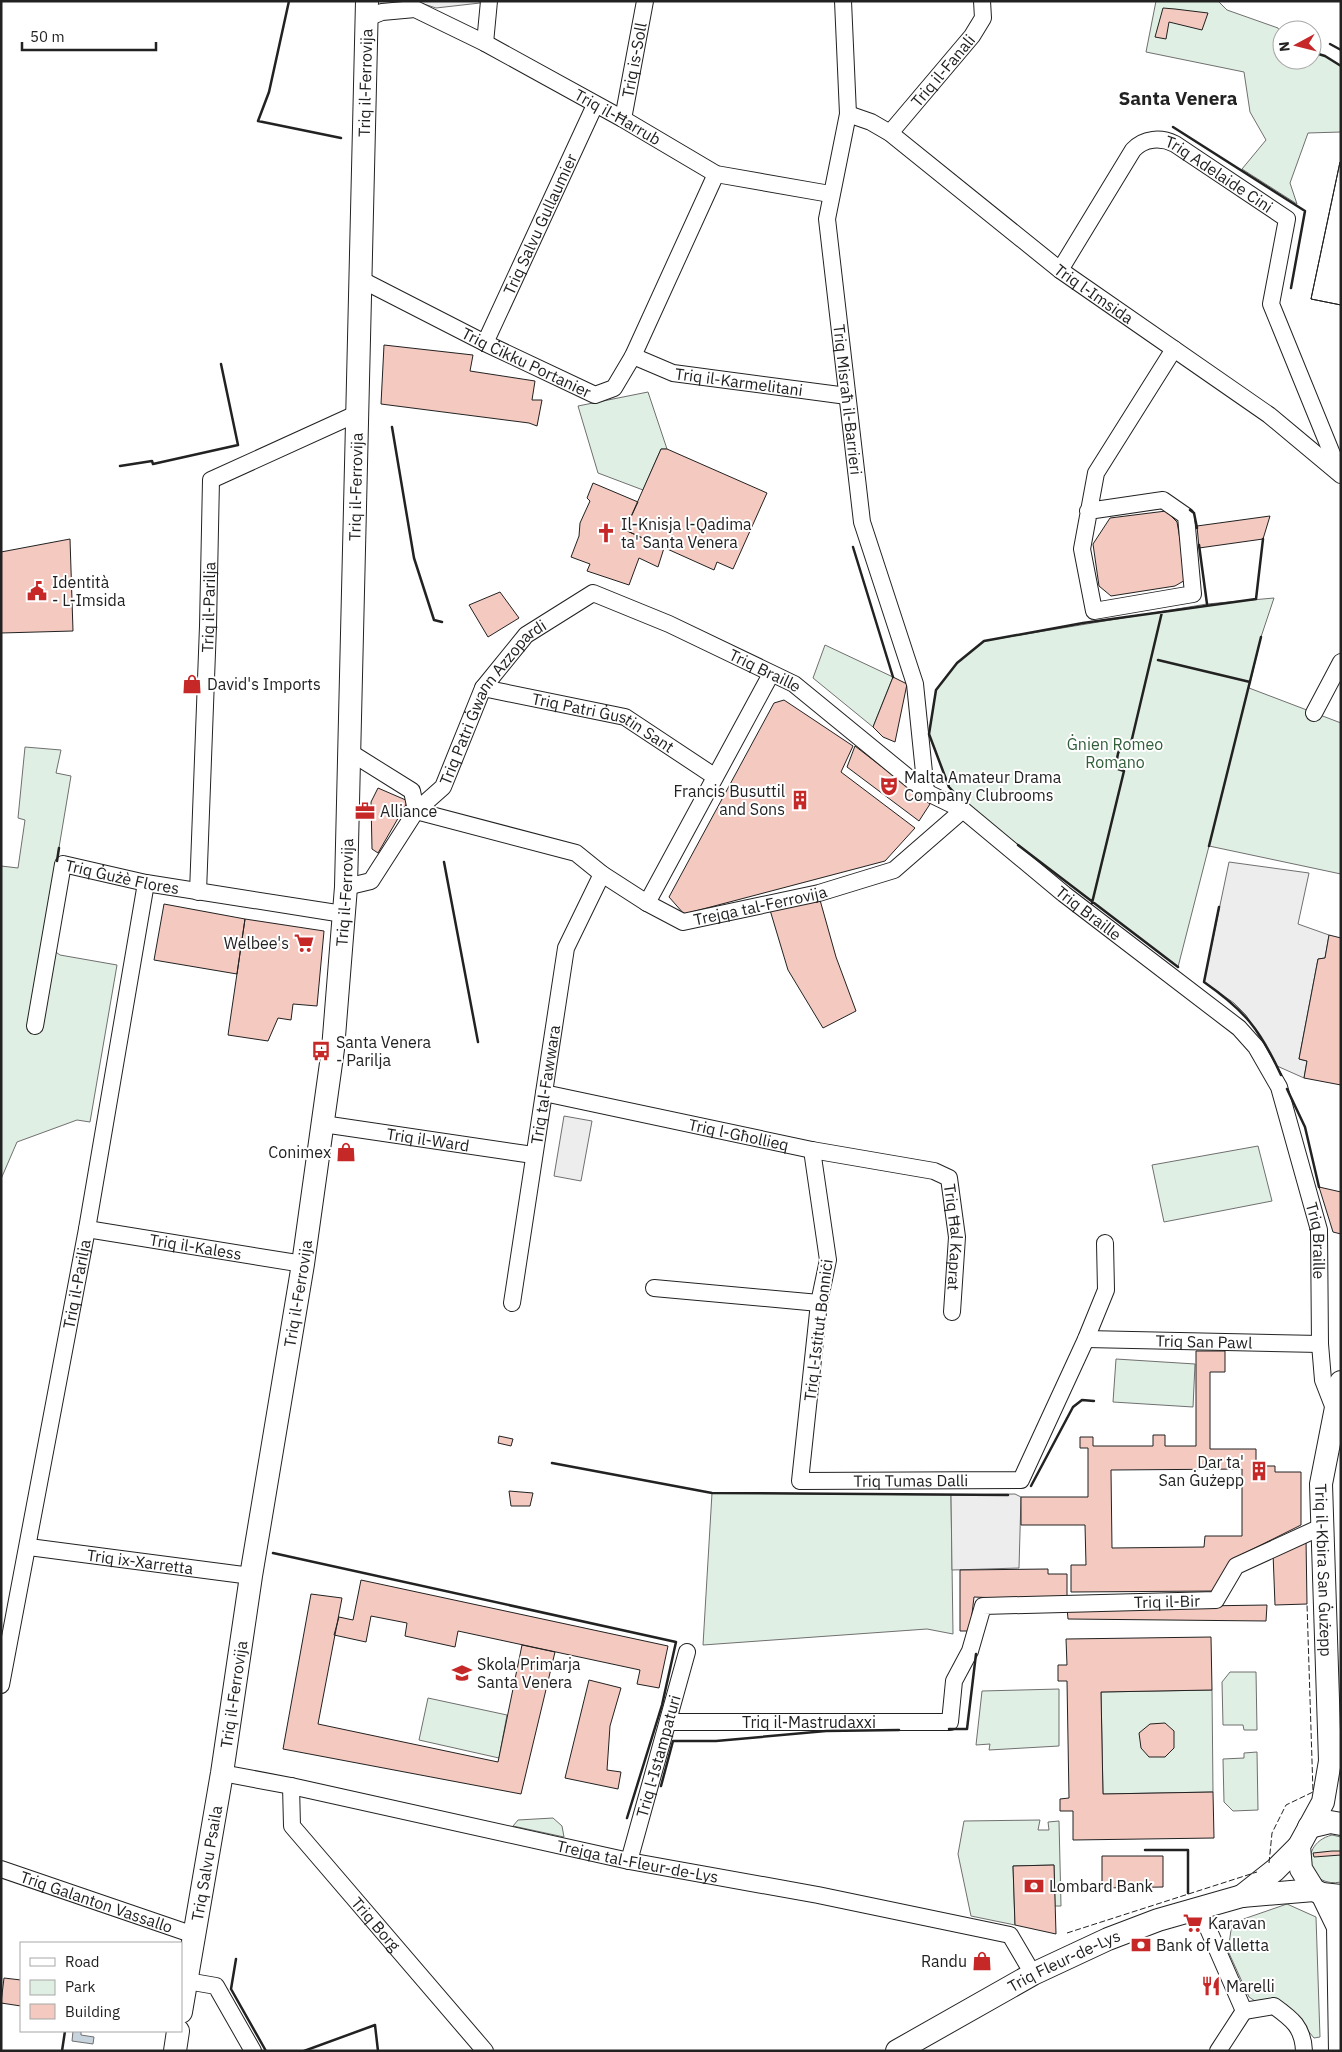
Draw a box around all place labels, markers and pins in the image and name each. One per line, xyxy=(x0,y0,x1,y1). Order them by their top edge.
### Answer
place label: Il-Knisja l-Qadima ta' Santa Venera xyxy=(621,514,752,552)
church icon: Il-Knisja l-Qadima ta' Santa Venera xyxy=(595,522,617,544)
place label: Identità - L-Imsida xyxy=(52,572,126,610)
public building icon: Identità - L-Imsida xyxy=(26,580,48,602)
shop icon: David's Imports xyxy=(181,673,203,695)
place label: David's Imports xyxy=(207,674,321,694)
place label: Malta Amateur Drama Company Clubrooms xyxy=(904,767,1062,805)
theatre icon: Malta Amateur Drama Company Clubrooms xyxy=(878,775,900,797)
place label: Francis Busuttil and Sons xyxy=(673,781,785,819)
building icon: Francis Busuttil and Sons xyxy=(789,789,811,811)
office icon: Alliance xyxy=(354,800,376,822)
place label: Alliance xyxy=(380,801,437,821)
supermarket icon: Welbee's xyxy=(293,932,315,954)
place label: Welbee's xyxy=(224,933,289,953)
place label: Santa Venera - Parilja xyxy=(336,1032,432,1070)
bus stop icon: Santa Venera - Parilja xyxy=(310,1040,332,1062)
shop icon: Conimex xyxy=(335,1141,357,1163)
place label: Conimex xyxy=(268,1142,331,1162)
place label: Dar ta' San Ġużepp xyxy=(1158,1452,1244,1490)
building icon: Dar ta' San Ġużepp xyxy=(1248,1460,1270,1482)
place label: Skola Primarja Santa Venera xyxy=(477,1654,581,1692)
school or university icon: Skola Primarja Santa Venera xyxy=(451,1662,473,1684)
bank icon: Lombard Bank xyxy=(1023,1875,1045,1897)
place label: Lombard Bank xyxy=(1049,1876,1154,1896)
supermarket icon: Karavan xyxy=(1182,1912,1204,1934)
place label: Karavan xyxy=(1208,1913,1266,1933)
bank icon: Bank of Valletta xyxy=(1130,1934,1152,1956)
place label: Bank of Valletta xyxy=(1156,1935,1269,1955)
shop icon: Randu xyxy=(971,1950,993,1972)
place label: Randu xyxy=(921,1951,967,1971)
restaurant icon: Marelli xyxy=(1200,1975,1222,1997)
place label: Marelli xyxy=(1226,1976,1275,1996)

